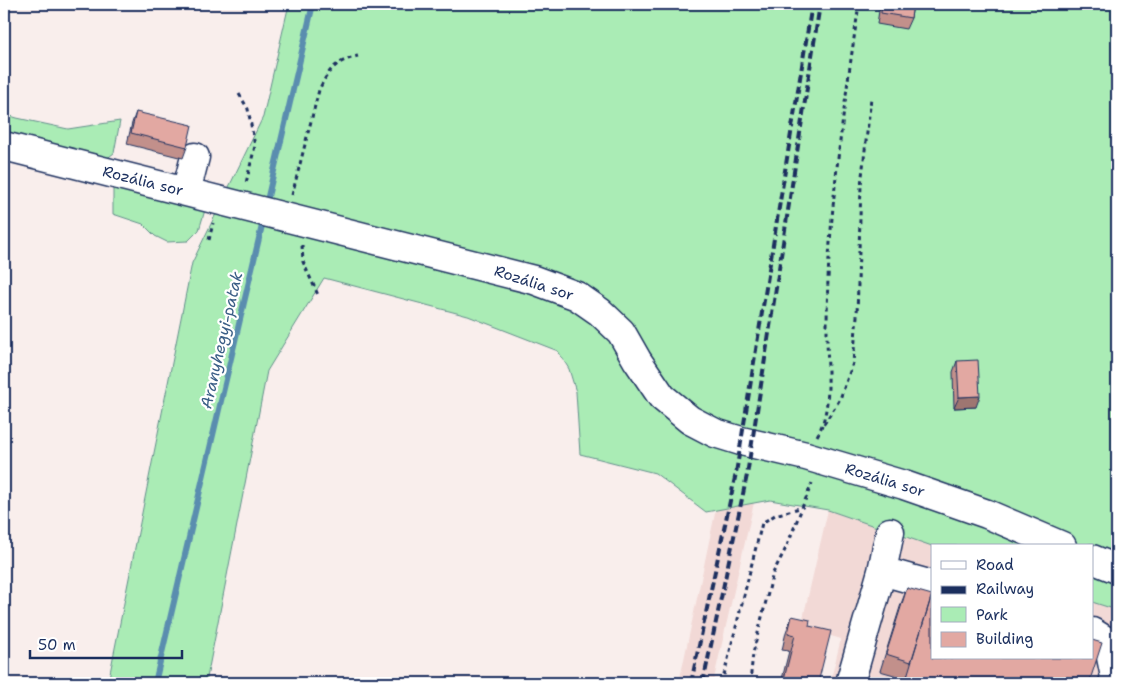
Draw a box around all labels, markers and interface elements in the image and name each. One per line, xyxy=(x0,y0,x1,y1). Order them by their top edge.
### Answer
street label: Rozália sor xyxy=(101,161,185,201)
street label: Rozália sor xyxy=(492,261,576,305)
water label: Aranyhegyi-patak xyxy=(195,269,247,411)
street label: Rozália sor xyxy=(843,458,927,502)
legend xyxy=(931,544,1094,660)
text: Road xyxy=(976,555,1014,575)
text: Railway xyxy=(976,579,1034,599)
text: Park xyxy=(976,605,1008,625)
scale bar xyxy=(30,627,182,659)
text: Building xyxy=(976,629,1033,649)
text: 50 m xyxy=(38,635,76,655)

